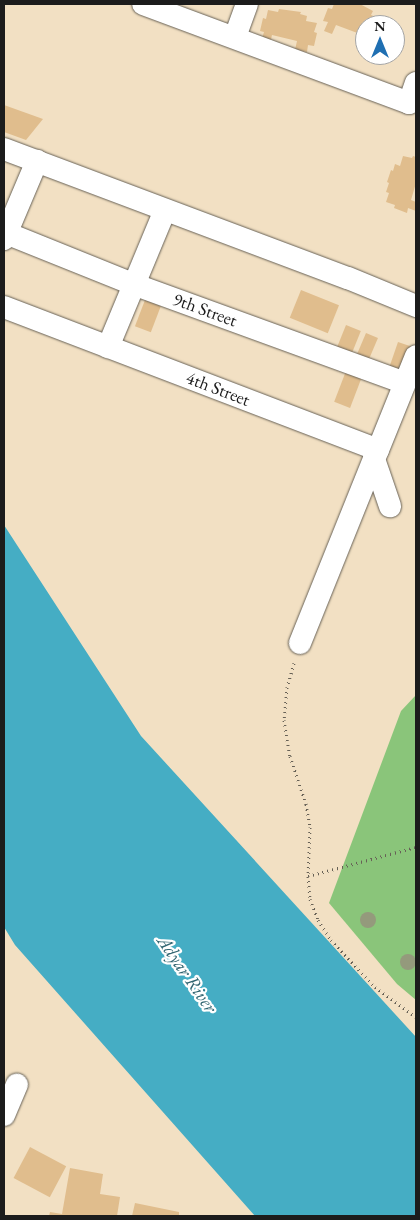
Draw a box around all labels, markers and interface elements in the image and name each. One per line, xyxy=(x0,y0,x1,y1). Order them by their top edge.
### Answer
north arrow xyxy=(355,15,405,65)
text: N xyxy=(374,17,386,35)
street label: 9th Street xyxy=(170,288,240,332)
street label: 4th Street xyxy=(183,367,253,411)
water label: Adyar River xyxy=(152,931,222,1017)

